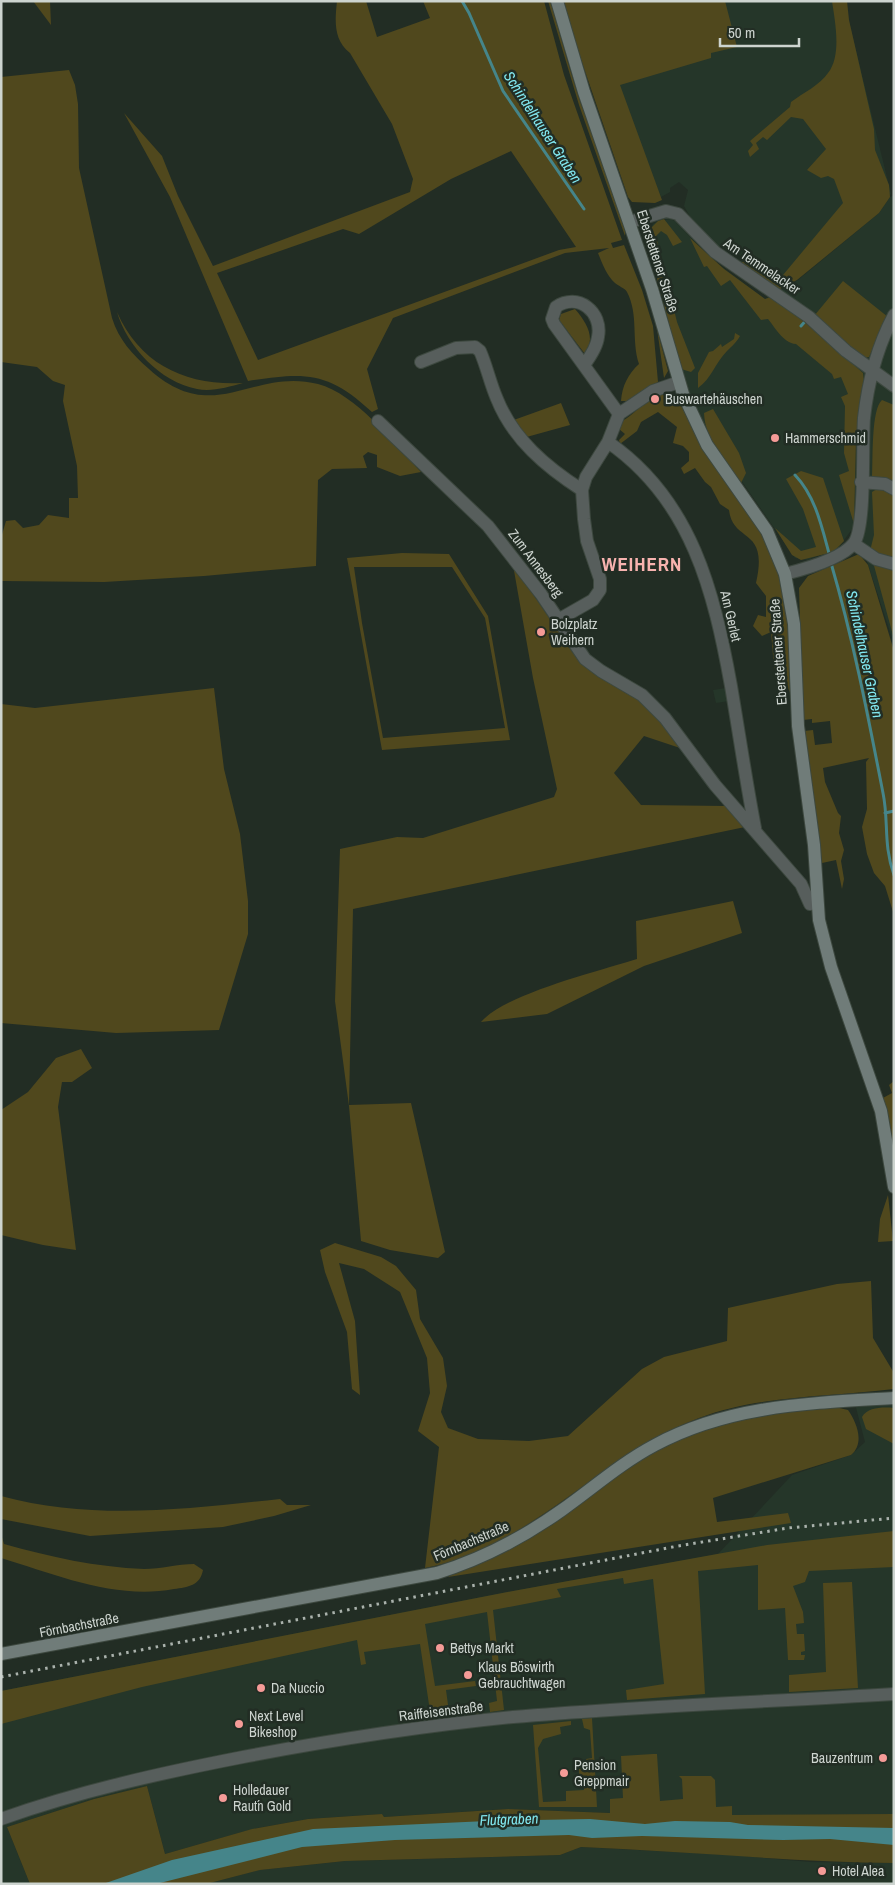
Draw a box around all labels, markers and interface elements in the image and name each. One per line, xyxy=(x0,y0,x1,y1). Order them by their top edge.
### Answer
scale bar xyxy=(720,15,799,47)
text: 50 m xyxy=(728,22,755,43)
water label: Schindelhauser Graben xyxy=(499,67,587,187)
street label: Eberstettener Straße xyxy=(633,208,683,314)
street label: Am Temmelacker xyxy=(719,233,804,298)
place label: Buswartehäuschen xyxy=(665,390,763,408)
marker: Buswartehäuschen xyxy=(649,393,661,405)
place label: Hammerschmid xyxy=(785,429,866,447)
marker: Hammerschmid xyxy=(769,432,781,444)
street label: Zum Annesberg xyxy=(504,525,568,601)
district label: WEIHERN xyxy=(602,551,682,577)
street label: Am Gerlet xyxy=(716,588,746,643)
water label: Schindelhauser Graben xyxy=(841,588,889,720)
street label: Eberstettener Straße xyxy=(765,598,791,706)
place label: Bolzplatz Weihern xyxy=(551,615,598,649)
marker: Bolzplatz Weihern xyxy=(535,626,547,638)
street label: Förnbachstraße xyxy=(430,1517,512,1565)
street label: Förnbachstraße xyxy=(38,1608,120,1642)
place label: Bettys Markt xyxy=(450,1639,514,1657)
marker: Bettys Markt xyxy=(434,1642,446,1654)
place label: Klaus Böswirth Gebrauchtwagen xyxy=(478,1658,565,1692)
marker: Klaus Böswirth Gebrauchtwagen xyxy=(462,1669,474,1681)
place label: Da Nuccio xyxy=(271,1679,325,1697)
marker: Da Nuccio xyxy=(255,1682,267,1694)
street label: Raiffeisenstraße xyxy=(398,1697,484,1725)
place label: Next Level Bikeshop xyxy=(249,1707,303,1741)
marker: Next Level Bikeshop xyxy=(233,1718,245,1730)
place label: Bauzentrum xyxy=(811,1749,873,1767)
marker: Bauzentrum xyxy=(877,1752,889,1764)
place label: Pension Greppmair xyxy=(574,1756,629,1790)
marker: Pension Greppmair xyxy=(558,1767,570,1779)
place label: Holledauer Raut´n Gold xyxy=(233,1781,291,1815)
marker: Holledauer Raut´n Gold xyxy=(217,1792,229,1804)
water label: Flutgraben xyxy=(479,1807,539,1831)
place label: Hotel Alea xyxy=(832,1862,885,1880)
marker: Hotel Alea xyxy=(816,1865,828,1877)

